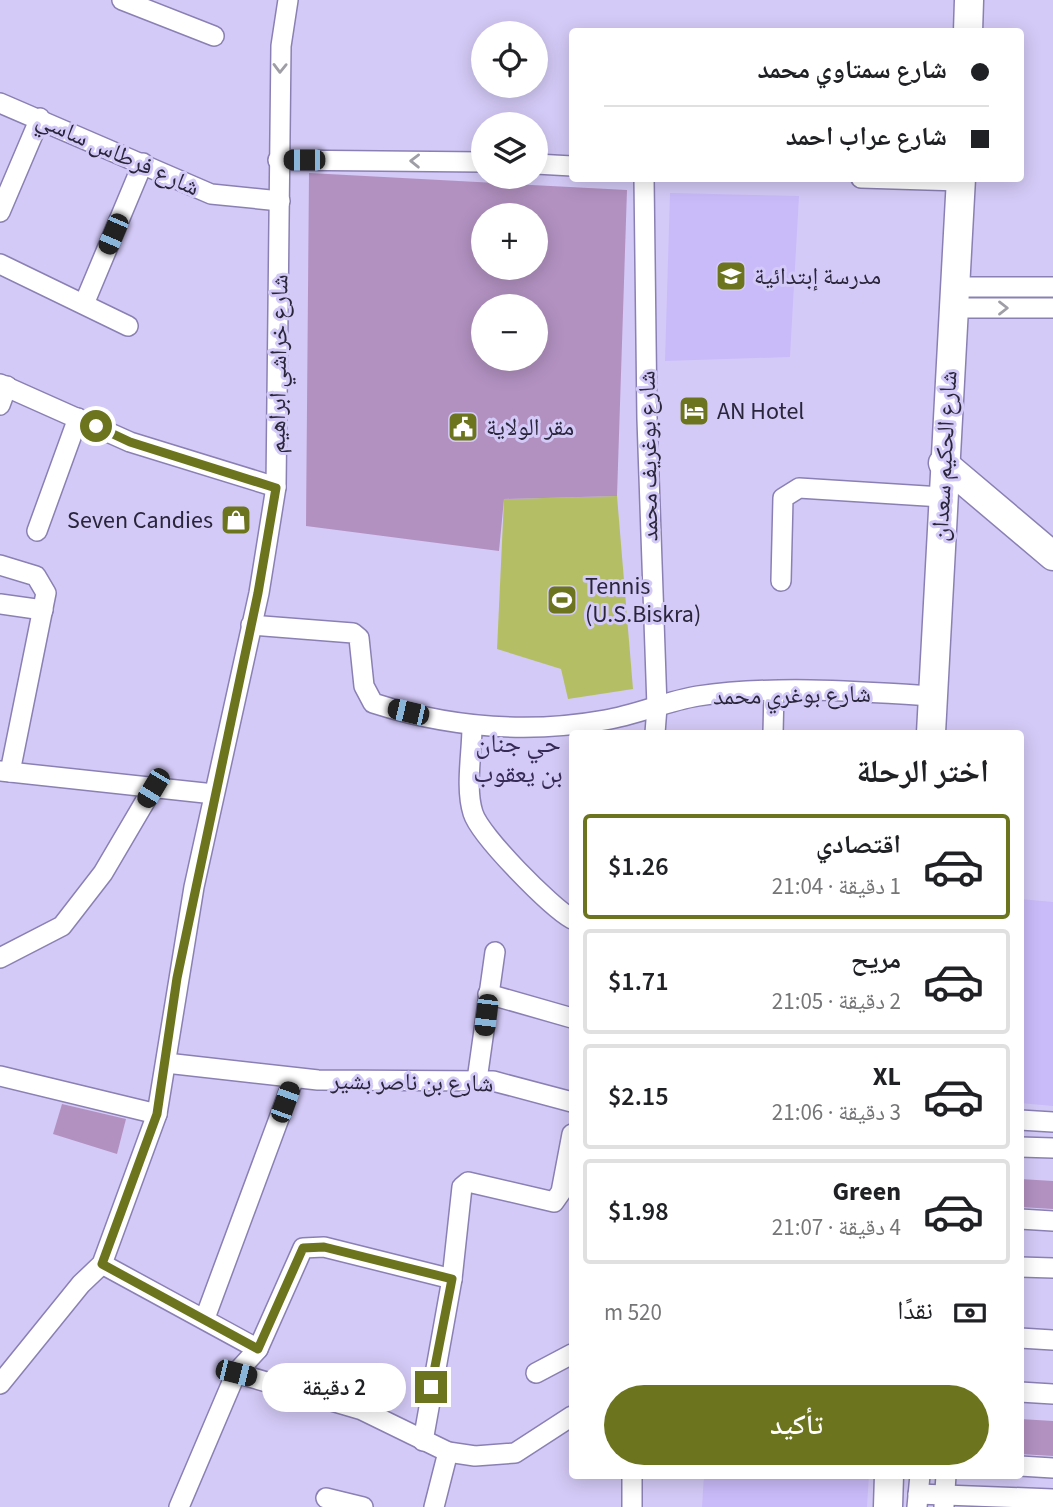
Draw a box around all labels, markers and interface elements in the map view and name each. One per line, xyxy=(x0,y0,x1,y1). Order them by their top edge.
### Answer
map controls xyxy=(471,21,548,371)
button: locate xyxy=(471,21,548,98)
text: شارع سمتاوي محمد xyxy=(757,51,947,88)
one-way arrow xyxy=(273,62,288,73)
street label: شارع فرطاس ساسي xyxy=(30,102,205,206)
button: layers xyxy=(471,112,548,189)
text: شارع عراب احمد xyxy=(786,118,947,155)
car xyxy=(284,150,326,171)
one-way arrow xyxy=(409,153,420,169)
button: + xyxy=(471,203,548,280)
car xyxy=(96,211,131,257)
school or university icon: مدرسة إبتدائية xyxy=(714,259,748,293)
place label: مدرسة إبتدائية xyxy=(754,259,881,294)
street label: شارع خراشي ابراهيم xyxy=(259,274,299,454)
button: − xyxy=(471,294,548,371)
one-way arrow xyxy=(998,300,1009,316)
street label: شارع بوغريف محمد xyxy=(630,370,667,542)
street label: شارع الحكيم سعدان xyxy=(923,370,966,542)
hotel icon: AN Hotel xyxy=(677,394,711,428)
place label: AN Hotel xyxy=(717,394,804,429)
route start xyxy=(80,410,112,442)
public building icon: مقر الولاية xyxy=(446,410,480,444)
place label: مقر الولاية xyxy=(486,410,574,445)
place label: Seven Candies xyxy=(67,503,213,538)
shop icon: Seven Candies xyxy=(219,503,253,537)
place label: Tennis (U.S.Biskra) xyxy=(585,569,701,632)
sports icon: Tennis (U.S.Biskra) xyxy=(545,583,579,617)
street label: شارع بوغري محمد xyxy=(713,677,871,715)
car xyxy=(386,697,431,727)
district label: حي جنان بن يعقوب xyxy=(473,725,563,792)
text: اختر الرحلة xyxy=(856,749,989,795)
car xyxy=(134,765,173,811)
text: اقتصادي xyxy=(816,826,901,863)
icon: car xyxy=(922,835,985,898)
text: $1.26 xyxy=(608,848,669,885)
text: 1 دقيقة · 21:04 xyxy=(772,870,901,903)
text: مريح xyxy=(851,941,901,978)
icon: car xyxy=(922,950,985,1013)
text: $1.71 xyxy=(608,963,669,1000)
text: 2 دقيقة · 21:05 xyxy=(772,985,901,1018)
car xyxy=(474,993,499,1037)
text: XL xyxy=(873,1058,901,1095)
street label: شارع بن ناصر بشير xyxy=(329,1064,494,1101)
icon: car xyxy=(922,1065,985,1128)
text: $2.15 xyxy=(608,1078,669,1115)
car xyxy=(268,1079,303,1125)
text: 3 دقيقة · 21:06 xyxy=(772,1096,901,1129)
text: Green xyxy=(833,1173,901,1210)
icon: car xyxy=(922,1180,985,1243)
text: $1.98 xyxy=(608,1193,669,1230)
text: 4 دقيقة · 21:07 xyxy=(772,1211,901,1244)
text: نقدًا xyxy=(897,1292,933,1329)
icon: cash xyxy=(951,1294,989,1332)
text: 520 m xyxy=(604,1296,662,1329)
car xyxy=(214,1358,259,1388)
callout: 2 دقيقة xyxy=(263,1362,406,1412)
text: 2 دقيقة xyxy=(302,1371,366,1404)
route end xyxy=(415,1371,447,1403)
button: تأكيد xyxy=(604,1385,989,1465)

